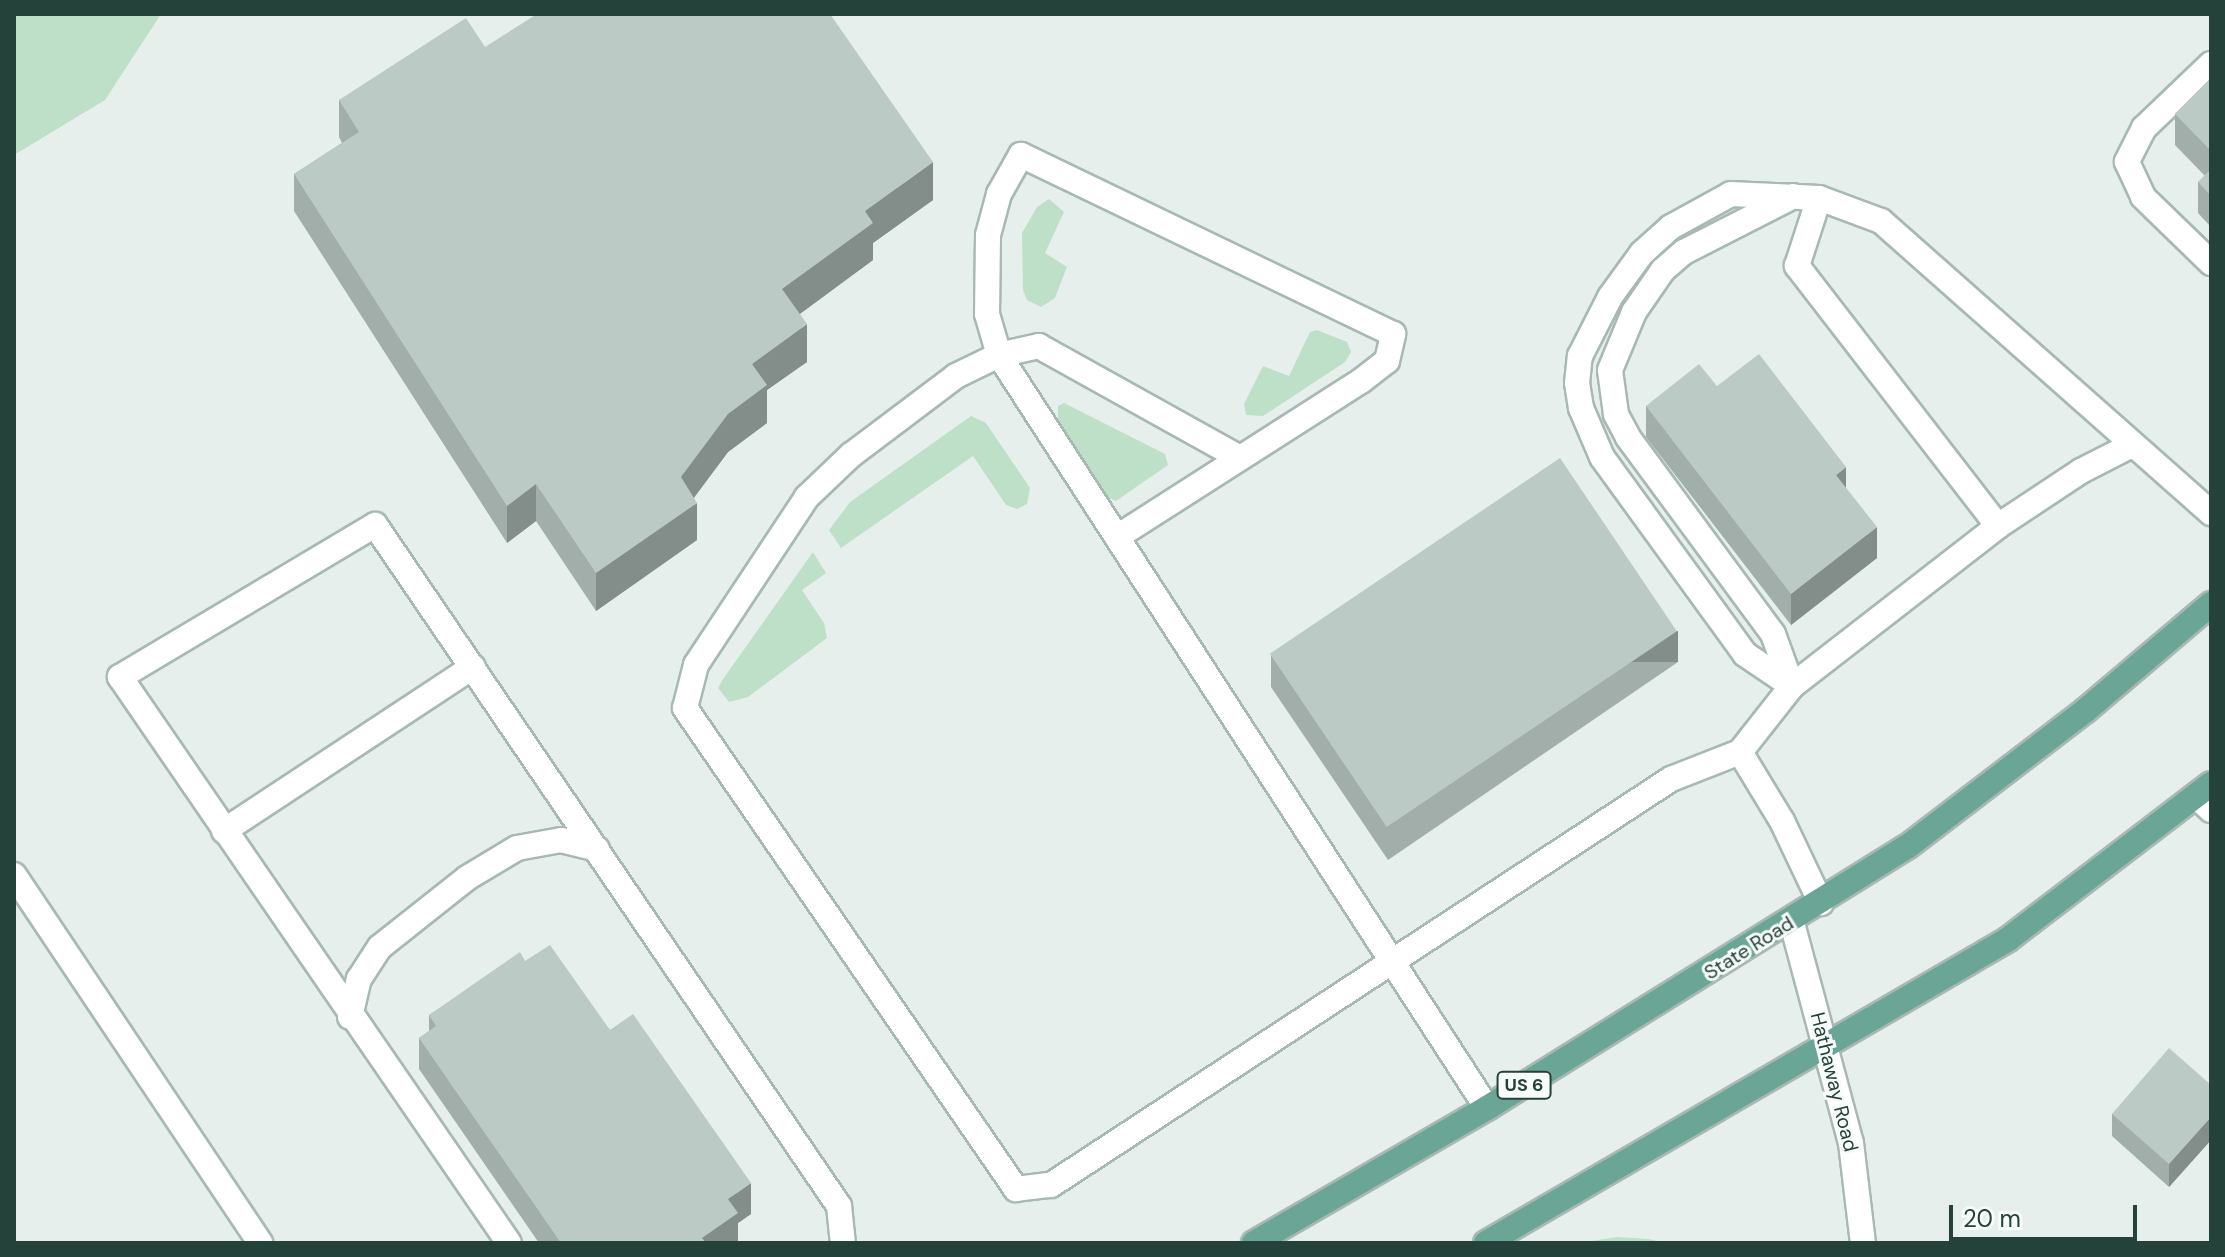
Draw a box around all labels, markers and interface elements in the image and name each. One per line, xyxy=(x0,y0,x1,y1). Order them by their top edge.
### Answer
street label: State Road xyxy=(1700,911,1798,985)
street label: Hathaway Road xyxy=(1805,1010,1863,1154)
road number: US 6 xyxy=(1496,1071,1552,1099)
scale bar xyxy=(1953,1189,2141,1239)
text: 20 m xyxy=(1963,1203,2021,1234)

